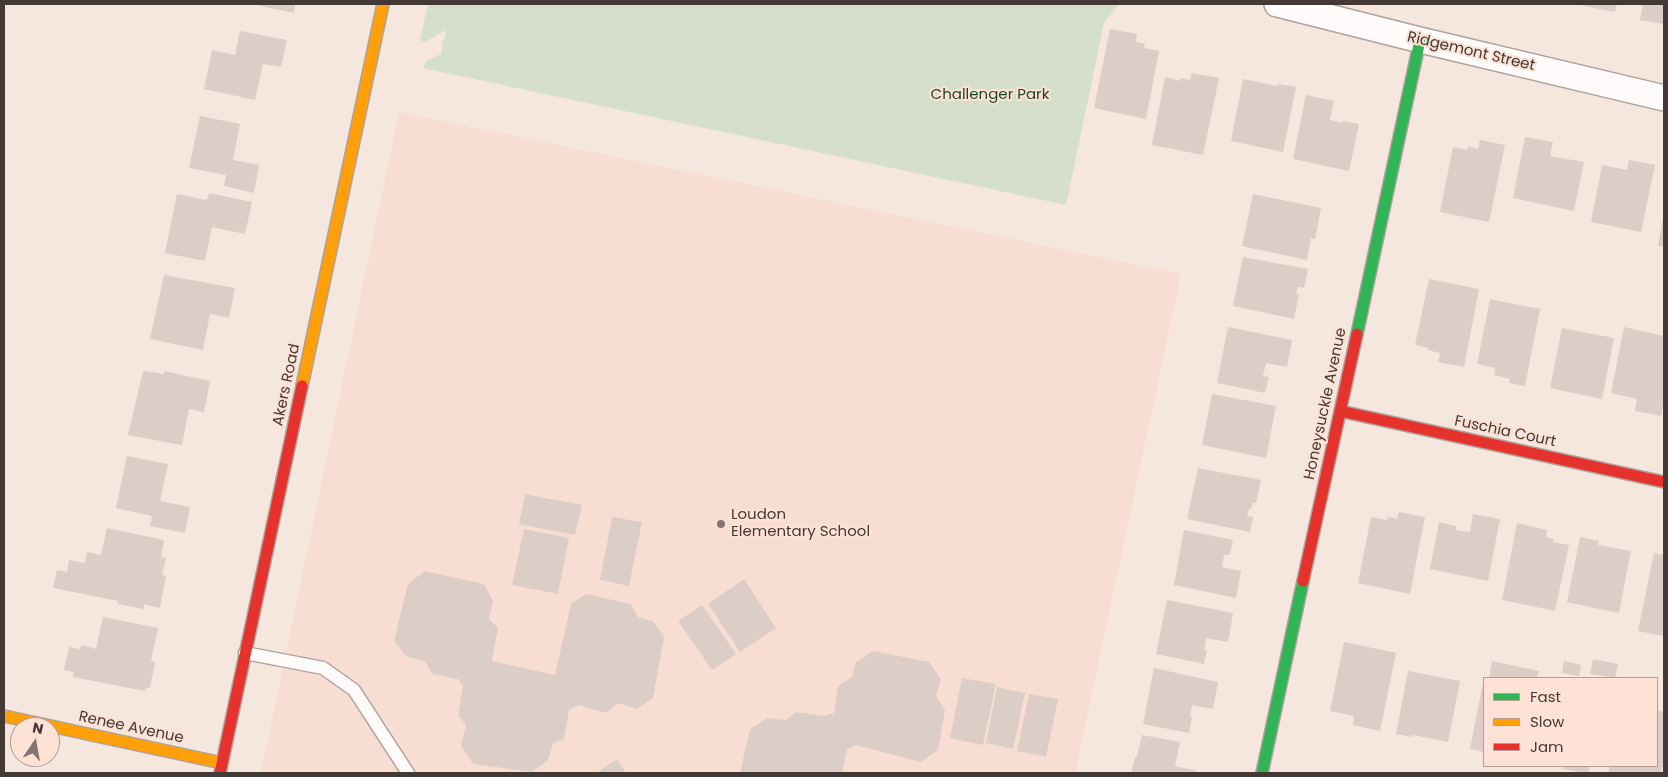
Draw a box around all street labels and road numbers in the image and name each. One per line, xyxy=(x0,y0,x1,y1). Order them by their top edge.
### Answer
street label: Ridgemont Street xyxy=(1405,29,1537,75)
street label: Honeysuckle Avenue xyxy=(1301,326,1351,482)
street label: Akers Road xyxy=(270,342,304,428)
street label: Fuschia Court xyxy=(1453,412,1557,452)
street label: Renee Avenue xyxy=(77,708,185,748)

